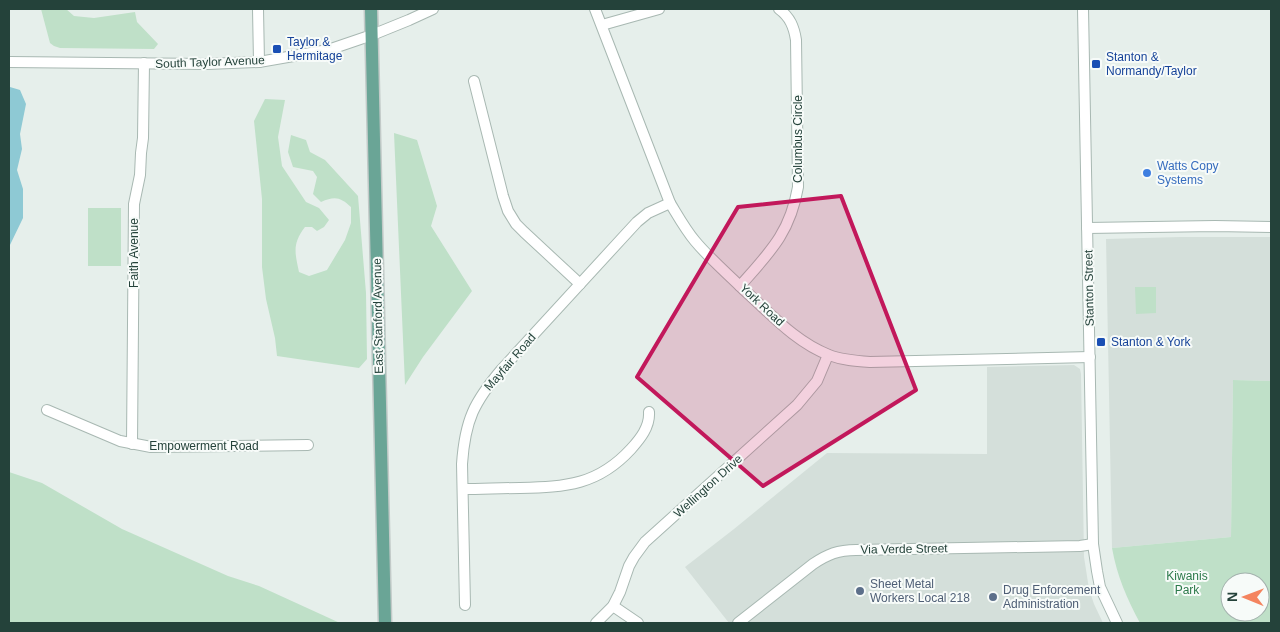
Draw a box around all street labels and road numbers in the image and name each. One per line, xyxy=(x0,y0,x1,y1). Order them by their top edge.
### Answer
street label: South Taylor Avenue xyxy=(155,53,265,71)
street label: Columbus Circle xyxy=(791,95,805,183)
street label: Faith Avenue xyxy=(127,218,141,288)
street label: Stanton Street xyxy=(1081,249,1097,326)
street label: East Stanford Avenue xyxy=(370,258,386,374)
street label: York Road xyxy=(737,281,787,329)
street label: Mayfair Road xyxy=(481,330,539,394)
street label: Empowerment Road xyxy=(149,439,259,453)
street label: Wellington Drive xyxy=(671,451,745,520)
street label: Via Verde Street xyxy=(860,541,948,557)

